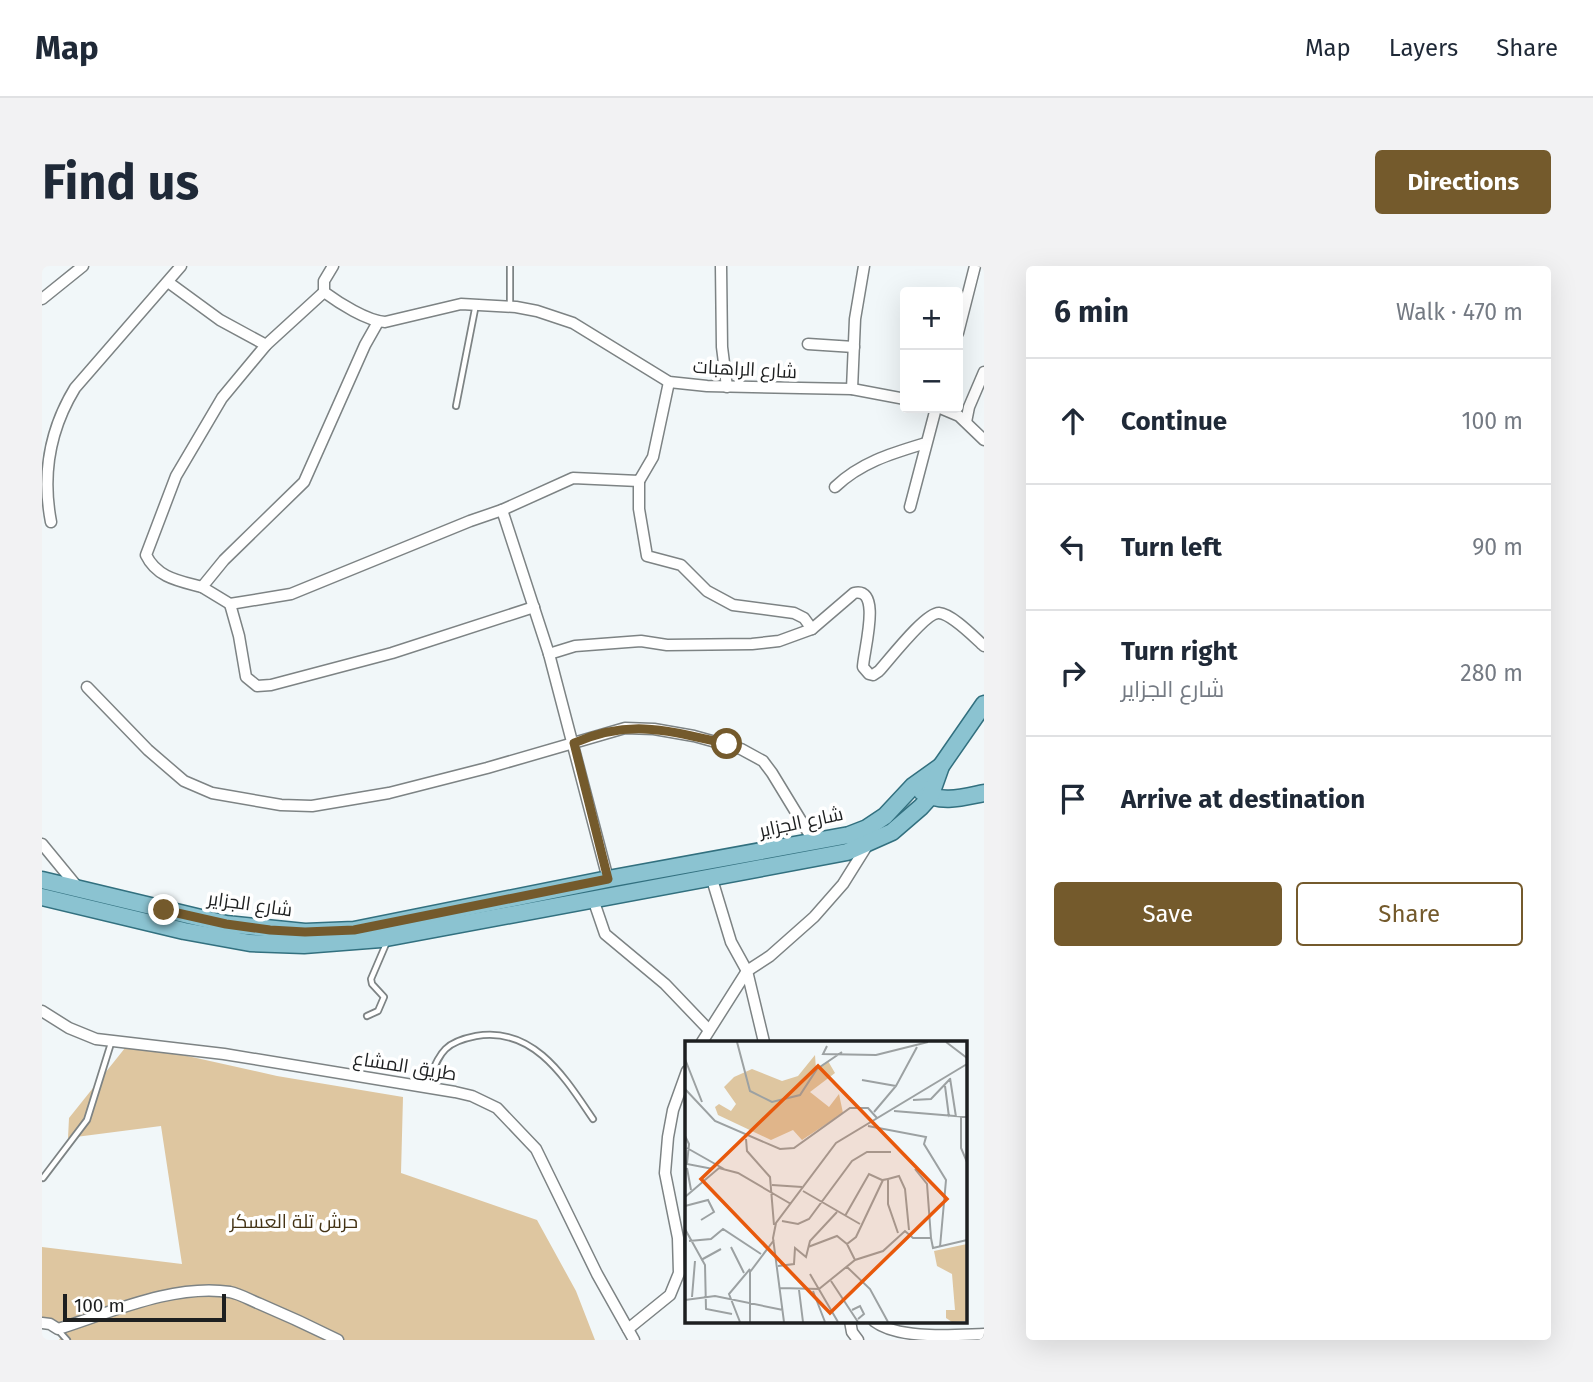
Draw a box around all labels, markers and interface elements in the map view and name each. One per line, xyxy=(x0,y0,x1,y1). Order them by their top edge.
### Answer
text: Map xyxy=(35,28,99,68)
text: Map xyxy=(1305,34,1351,62)
text: Layers xyxy=(1389,34,1458,62)
text: Share xyxy=(1496,34,1558,62)
button: Directions xyxy=(1375,150,1551,214)
text: Find us xyxy=(42,153,199,212)
map controls xyxy=(900,287,963,413)
button: + xyxy=(900,287,963,350)
text: 6 min xyxy=(1054,294,1129,330)
text: Walk · 470 m xyxy=(1396,298,1523,326)
button: − xyxy=(900,350,963,413)
street label: شارع الراهبات xyxy=(692,355,798,385)
icon: ahead xyxy=(1054,402,1092,440)
text: Continue xyxy=(1121,406,1227,437)
text: 100 m xyxy=(1462,407,1523,435)
icon: left xyxy=(1054,528,1092,566)
text: Turn left xyxy=(1121,532,1222,563)
text: 90 m xyxy=(1472,533,1523,561)
text: Turn right xyxy=(1121,636,1238,667)
icon: right xyxy=(1054,654,1092,692)
text: 280 m xyxy=(1460,659,1523,687)
text: شارع الجزاير xyxy=(1121,675,1224,703)
route start xyxy=(711,728,742,759)
icon: arrive xyxy=(1054,780,1092,818)
text: Arrive at destination xyxy=(1121,784,1365,815)
street label: شارع الجزاير xyxy=(756,802,845,844)
button: Save xyxy=(1054,882,1282,946)
button: Share xyxy=(1296,882,1523,946)
street label: شارع الجزاير xyxy=(205,887,294,923)
route end xyxy=(148,894,179,925)
inset map xyxy=(685,1041,967,1322)
street label: طريق المشاع xyxy=(352,1047,458,1087)
park label: حرش تلة العسكر xyxy=(229,1210,358,1233)
scale bar xyxy=(63,1291,226,1323)
text: 100 m xyxy=(74,1294,125,1317)

